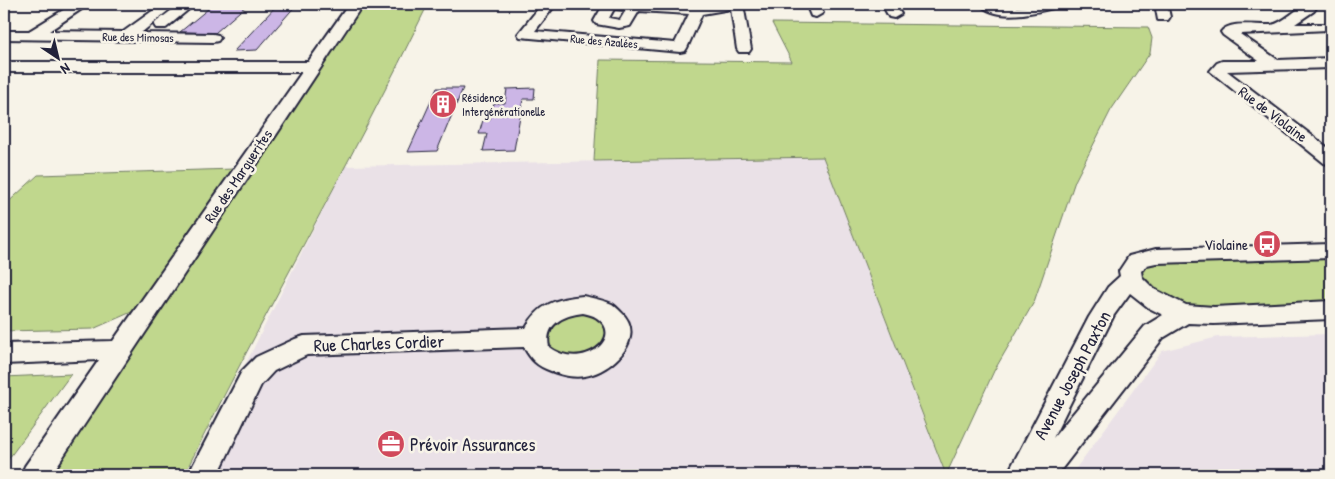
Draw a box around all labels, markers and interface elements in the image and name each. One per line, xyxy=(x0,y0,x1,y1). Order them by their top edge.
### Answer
street label: Rue des Mimosas xyxy=(102,28,174,46)
street label: Rue des Azalées xyxy=(570,30,639,52)
north arrow xyxy=(32,32,82,82)
text: N xyxy=(57,59,74,79)
street label: Rue de Violaine xyxy=(1234,81,1312,147)
building icon: Résidence Intergénérationelle xyxy=(428,89,458,119)
place label: Résidence Intergénérationelle xyxy=(462,89,545,120)
street label: Rue des Marguerites xyxy=(199,125,277,227)
bus stop icon: Violaine xyxy=(1252,229,1282,259)
place label: Violaine xyxy=(1204,234,1248,255)
street label: Avenue Joseph Paxton xyxy=(1027,306,1117,444)
street label: Rue Charles Cordier xyxy=(313,328,445,358)
office icon: Prévoir Assurances xyxy=(376,429,406,459)
place label: Prévoir Assurances xyxy=(410,432,535,457)

